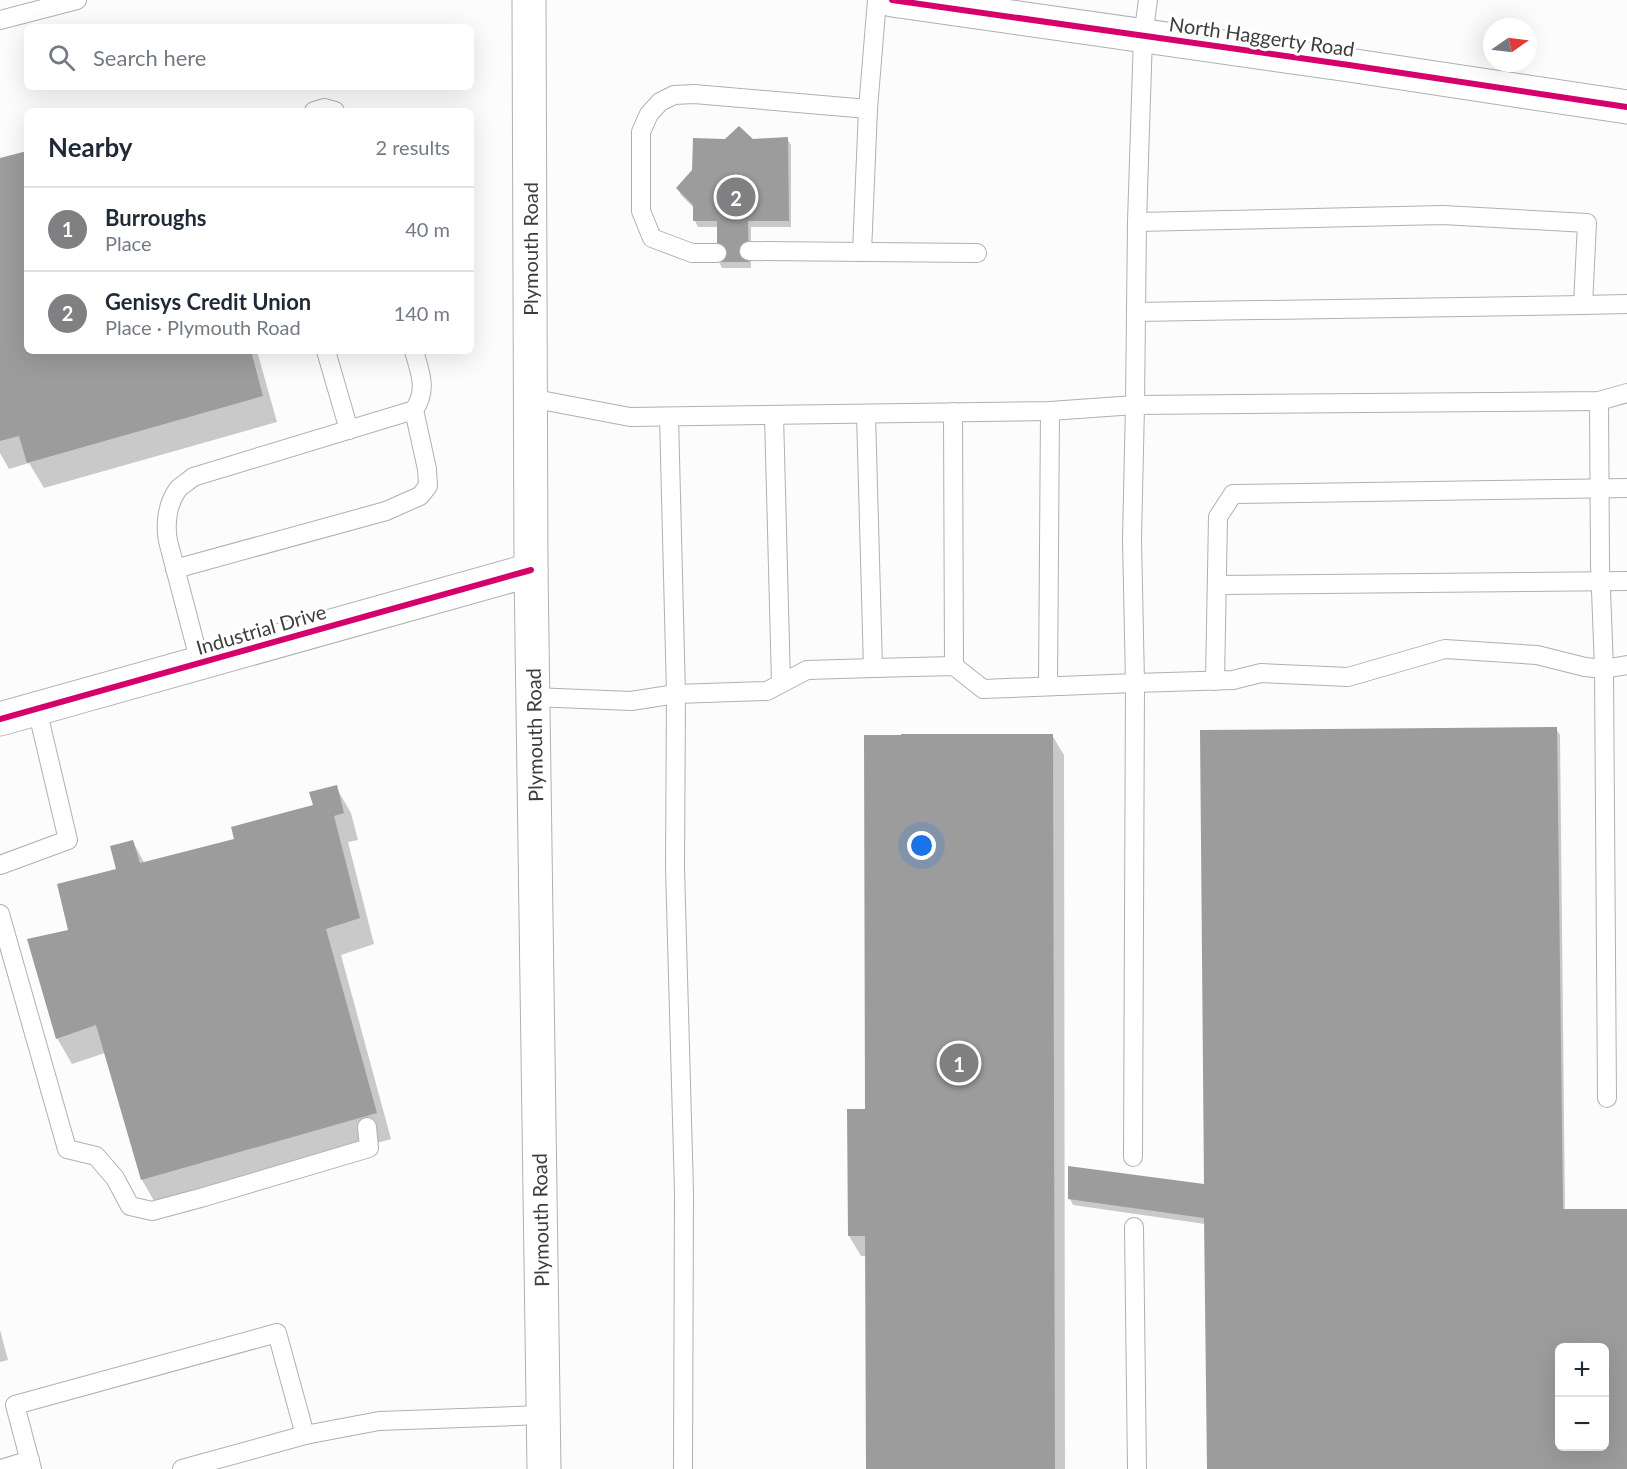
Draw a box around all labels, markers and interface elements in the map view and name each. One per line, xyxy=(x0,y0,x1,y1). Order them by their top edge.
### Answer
street label: North Haggerty Road xyxy=(1168,11,1356,61)
north arrow xyxy=(1483,18,1537,72)
search box xyxy=(24,24,474,90)
icon: search xyxy=(45,41,78,74)
text: Search here xyxy=(93,44,206,71)
text: Nearby xyxy=(48,131,133,163)
text: 2 results xyxy=(375,135,450,159)
pin: 2 xyxy=(716,174,756,220)
street label: Plymouth Road xyxy=(518,182,542,316)
text: Burroughs xyxy=(105,204,207,231)
text: 1 xyxy=(62,217,73,241)
text: 40 m xyxy=(405,217,450,241)
text: Place xyxy=(105,231,152,255)
text: Genisys Credit Union xyxy=(105,288,311,315)
text: 2 xyxy=(62,301,73,325)
text: 140 m xyxy=(394,301,450,325)
text: Place · Plymouth Road xyxy=(105,315,301,339)
street label: Industrial Drive xyxy=(193,599,329,659)
street label: Plymouth Road xyxy=(521,668,547,802)
your location xyxy=(907,831,936,860)
pin: 1 xyxy=(940,1040,978,1086)
street label: Plymouth Road xyxy=(527,1153,553,1287)
map controls xyxy=(1555,1343,1609,1451)
button: + xyxy=(1555,1343,1609,1397)
button: − xyxy=(1555,1397,1609,1451)

